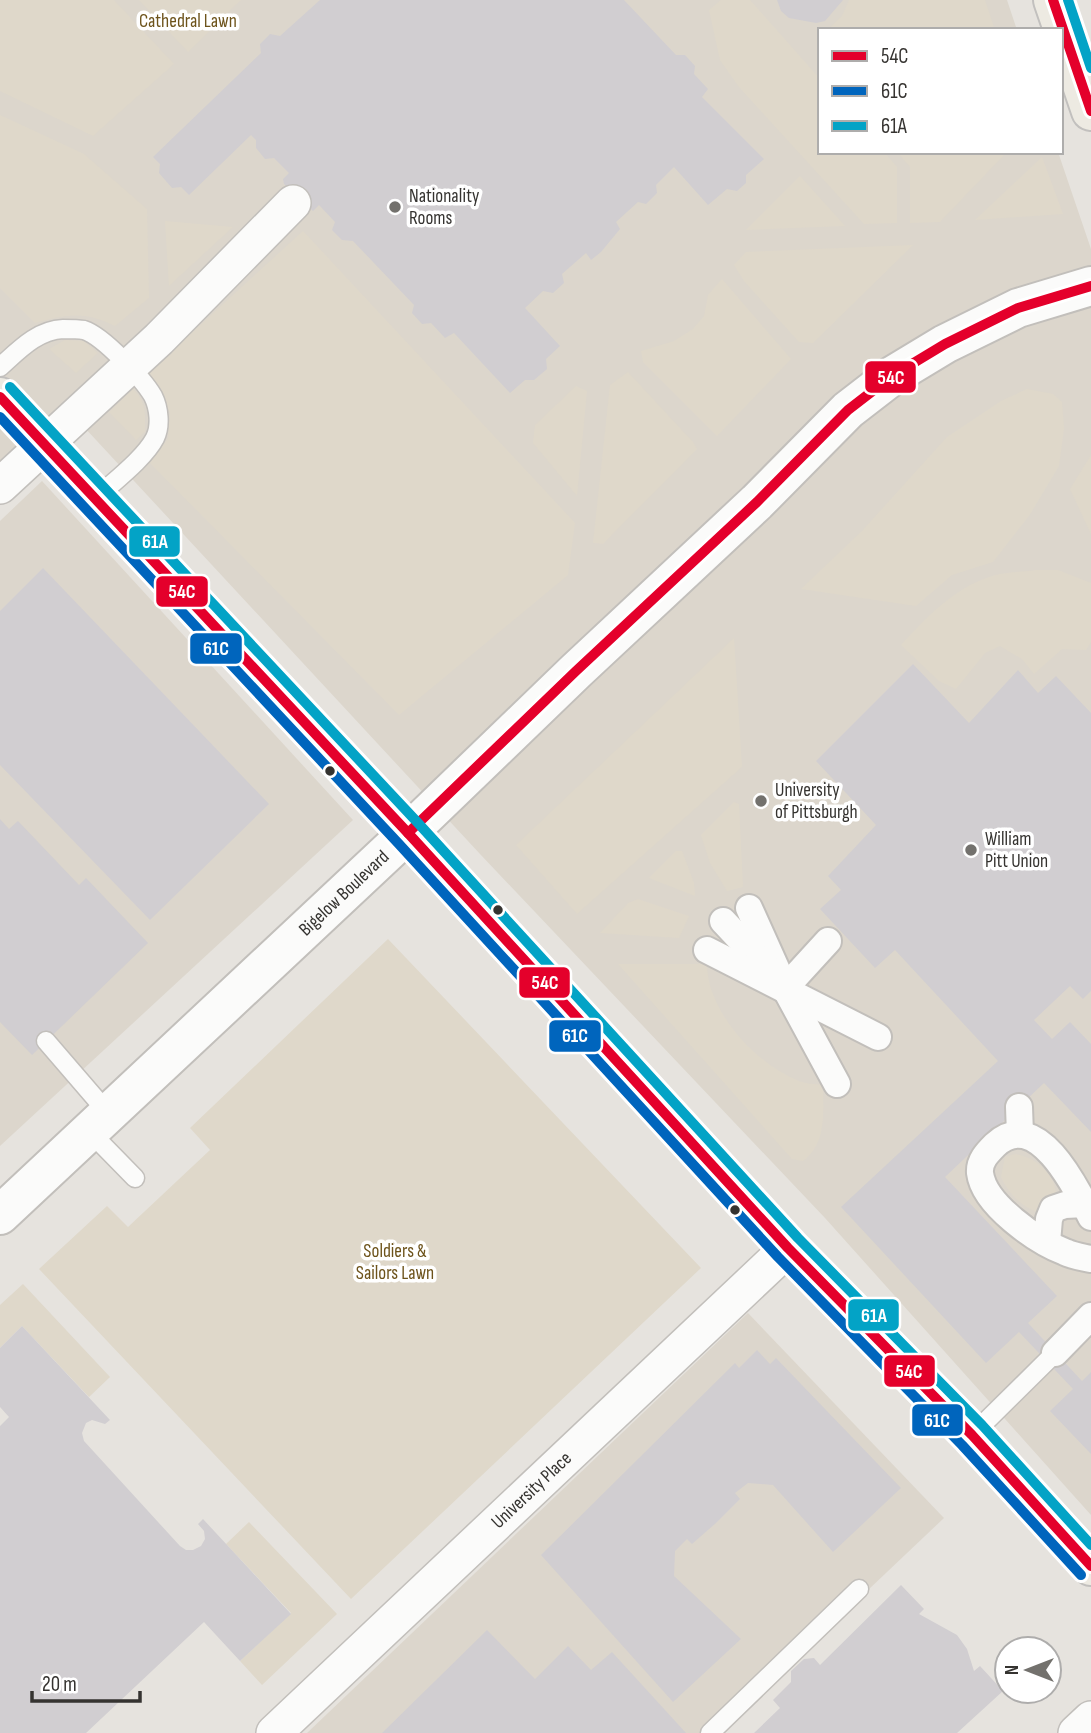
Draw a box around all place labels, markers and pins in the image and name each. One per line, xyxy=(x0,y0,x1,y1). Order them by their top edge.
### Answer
place label: Nationality Rooms xyxy=(409,185,480,230)
marker: Nationality Rooms xyxy=(387,199,403,215)
unlabelled marker xyxy=(323,764,337,778)
place label: University of Pittsburgh xyxy=(775,779,858,824)
marker: University of Pittsburgh xyxy=(753,793,769,809)
place label: William Pitt Union xyxy=(985,828,1048,873)
marker: William Pitt Union xyxy=(963,842,979,858)
unlabelled marker xyxy=(491,903,505,917)
unlabelled marker xyxy=(728,1203,742,1217)

